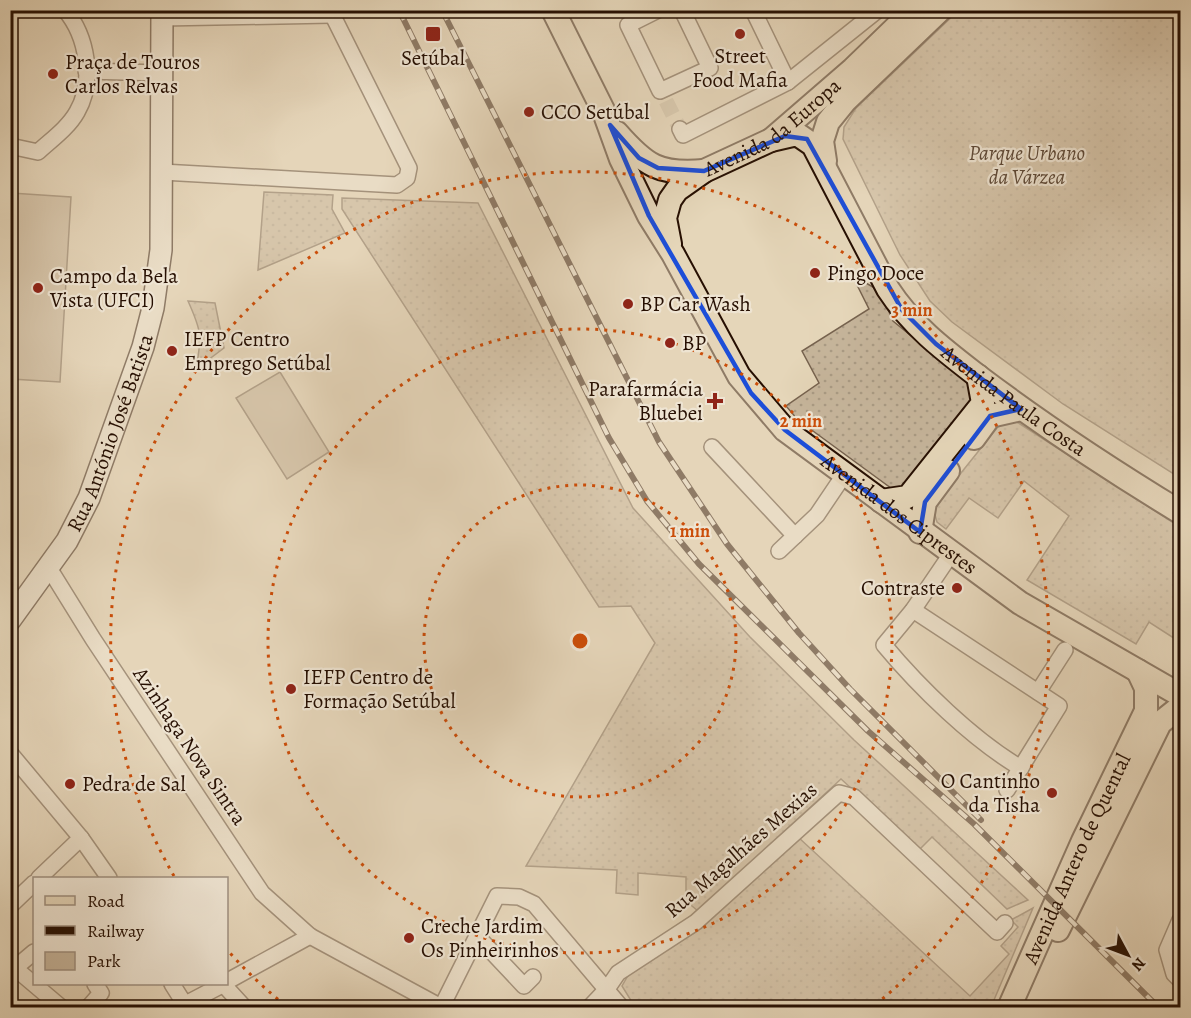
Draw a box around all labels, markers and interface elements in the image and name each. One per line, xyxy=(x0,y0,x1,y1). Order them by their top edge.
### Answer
marker: Setúbal xyxy=(424,25,442,43)
marker: Street Food Mafia xyxy=(733,27,747,41)
place label: Street Food Mafia xyxy=(692,42,788,94)
place label: Setúbal xyxy=(401,44,465,72)
place label: Praça de Touros Carlos Relvas xyxy=(65,48,200,100)
marker: Praça de Touros Carlos Relvas xyxy=(46,67,60,81)
street label: Avenida da Europa xyxy=(698,72,847,184)
place label: CCO Setúbal xyxy=(541,98,649,126)
marker: CCO Setúbal xyxy=(522,105,536,119)
park label: Parque Urbano da Várzea xyxy=(969,139,1085,191)
place label: Pingo Doce xyxy=(827,259,924,287)
place label: Campo da Bela Vista (UFCI) xyxy=(49,262,178,314)
marker: Pingo Doce xyxy=(808,266,822,280)
marker: Campo da Bela Vista (UFCI) xyxy=(31,281,45,295)
place label: BP Car Wash xyxy=(640,290,751,318)
marker: BP Car Wash xyxy=(621,297,635,311)
text: 3 min xyxy=(891,298,933,322)
place label: IEFP Centro Emprego Setúbal xyxy=(184,325,331,377)
place label: BP xyxy=(682,329,707,357)
street label: Rua António José Batista xyxy=(60,331,160,537)
marker: BP xyxy=(663,336,677,350)
street label: Avenida Paula Costa xyxy=(935,338,1092,463)
marker: IEFP Centro Emprego Setúbal xyxy=(165,344,179,358)
place label: Parafarmácia Bluebei xyxy=(588,375,703,427)
marker: Parafarmácia Bluebei xyxy=(708,394,722,408)
text: 2 min xyxy=(780,409,822,433)
street label: Avenida dos Ciprestes xyxy=(815,447,983,581)
text: 1 min xyxy=(670,519,710,543)
place label: Contraste xyxy=(861,574,945,602)
marker: Contraste xyxy=(950,581,964,595)
centre of rings xyxy=(570,631,590,651)
street label: Azinhaga Nova Sintra xyxy=(126,661,254,831)
place label: IEFP Centro de Formação Setúbal xyxy=(303,663,456,715)
marker: IEFP Centro de Formação Setúbal xyxy=(284,682,298,696)
street label: Avenida Antero de Quental xyxy=(1016,749,1137,969)
place label: O Cantinho da Tisha xyxy=(941,767,1040,819)
place label: Pedra de Sal xyxy=(82,770,186,798)
street label: Rua Magalhães Mexias xyxy=(659,776,823,924)
marker: Pedra de Sal xyxy=(63,777,77,791)
marker: O Cantinho da Tisha xyxy=(1045,786,1059,800)
legend xyxy=(33,877,228,985)
text: Road xyxy=(87,889,125,913)
place label: Creche Jardim Os Pinheirinhos xyxy=(421,912,559,964)
text: Railway xyxy=(87,919,145,943)
north arrow xyxy=(1098,925,1158,985)
marker: Creche Jardim Os Pinheirinhos xyxy=(402,931,416,945)
text: Park xyxy=(87,949,121,973)
text: N xyxy=(1126,953,1151,976)

